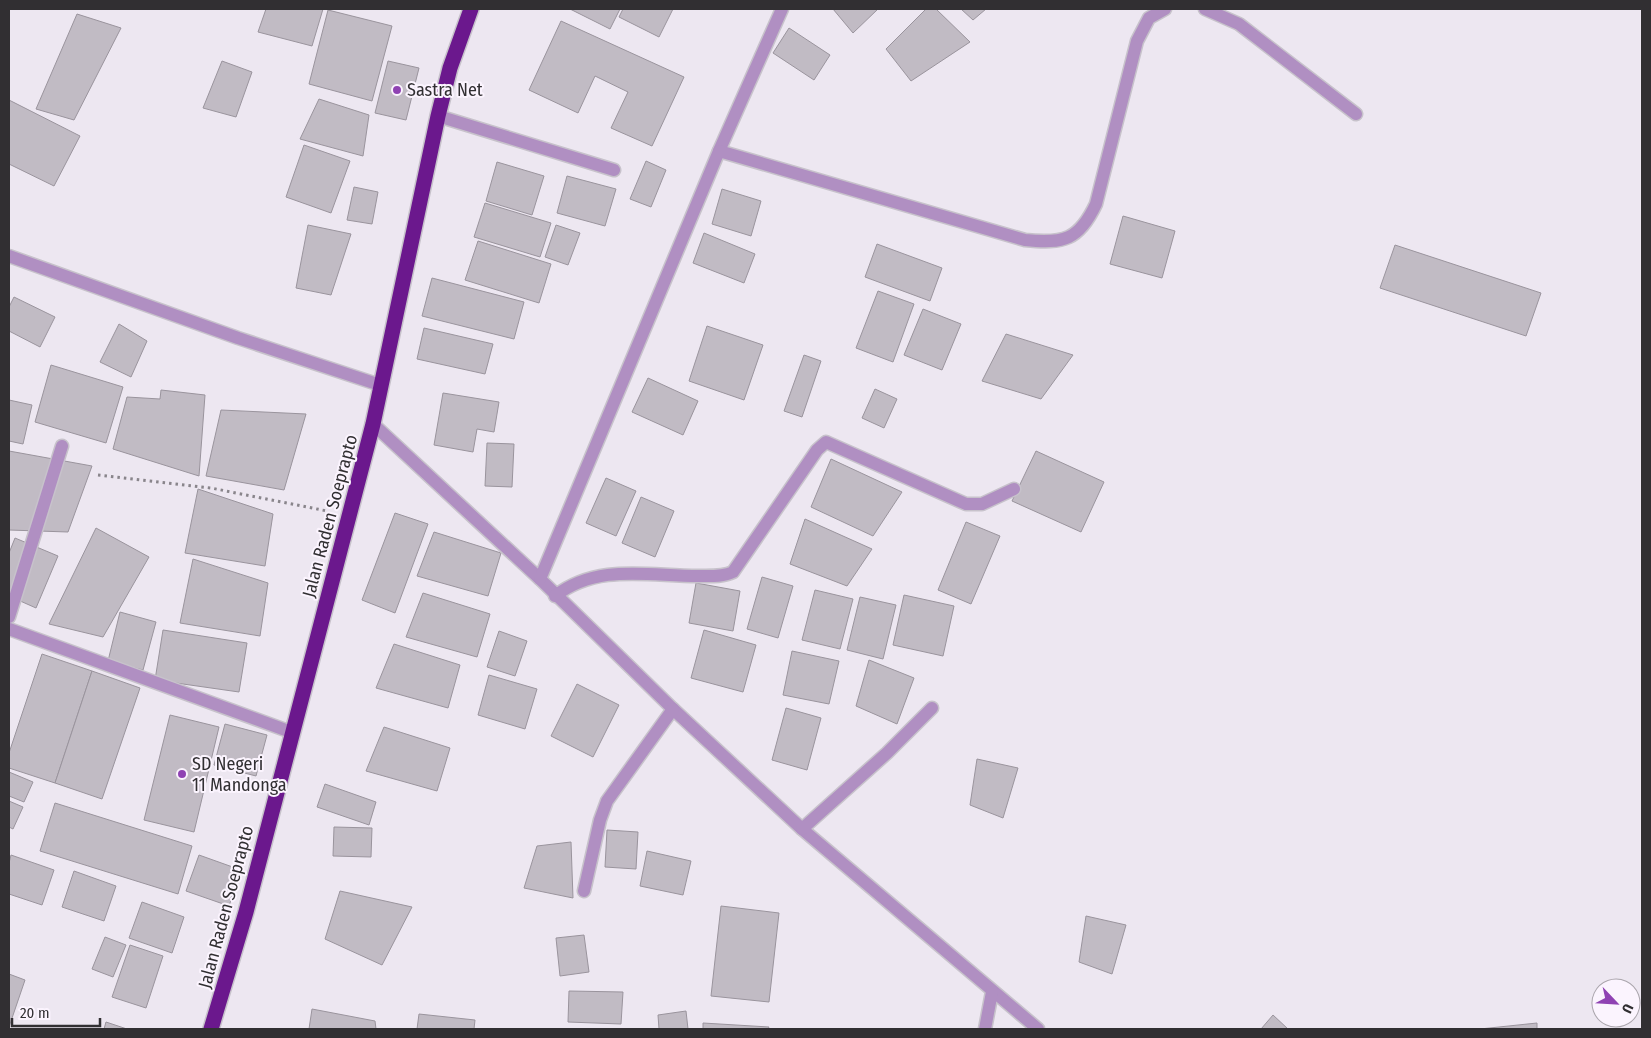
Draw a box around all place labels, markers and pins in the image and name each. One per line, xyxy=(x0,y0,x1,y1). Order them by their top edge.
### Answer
place label: Sastra Net xyxy=(407,79,483,101)
marker: Sastra Net xyxy=(391,84,403,96)
place label: SD Negeri 11 Mandonga xyxy=(192,753,287,796)
marker: SD Negeri 11 Mandonga xyxy=(176,768,188,780)

